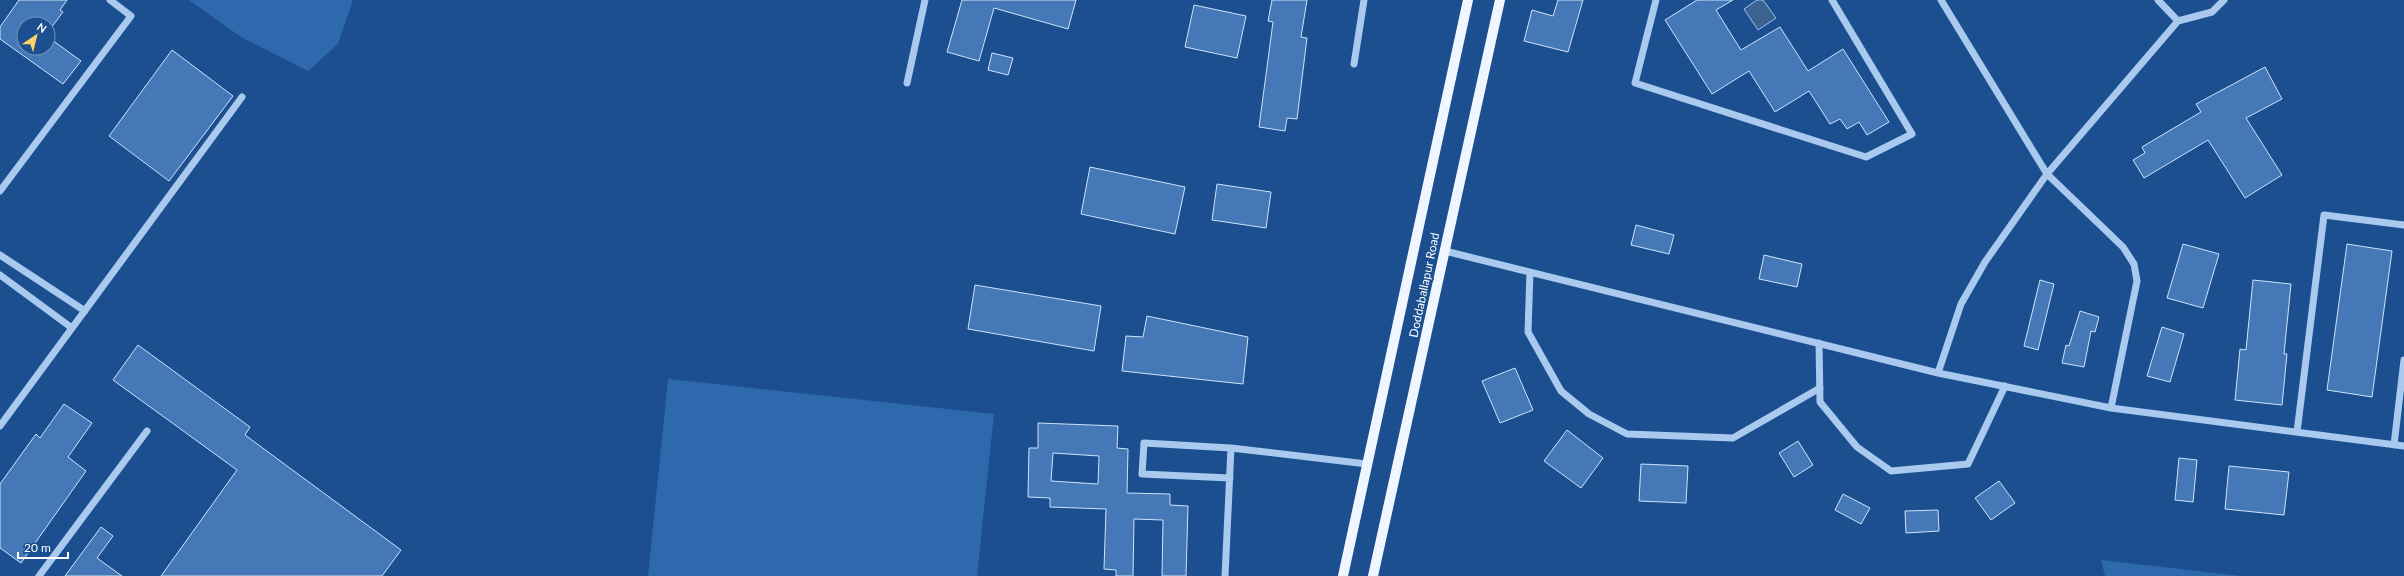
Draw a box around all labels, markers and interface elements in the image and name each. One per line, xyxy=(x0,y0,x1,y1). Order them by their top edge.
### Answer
north arrow xyxy=(16,16,56,56)
text: N xyxy=(35,20,49,35)
street label: Doddaballapur Road xyxy=(1406,231,1442,339)
scale bar xyxy=(18,534,68,560)
text: 20 m xyxy=(24,540,51,555)

